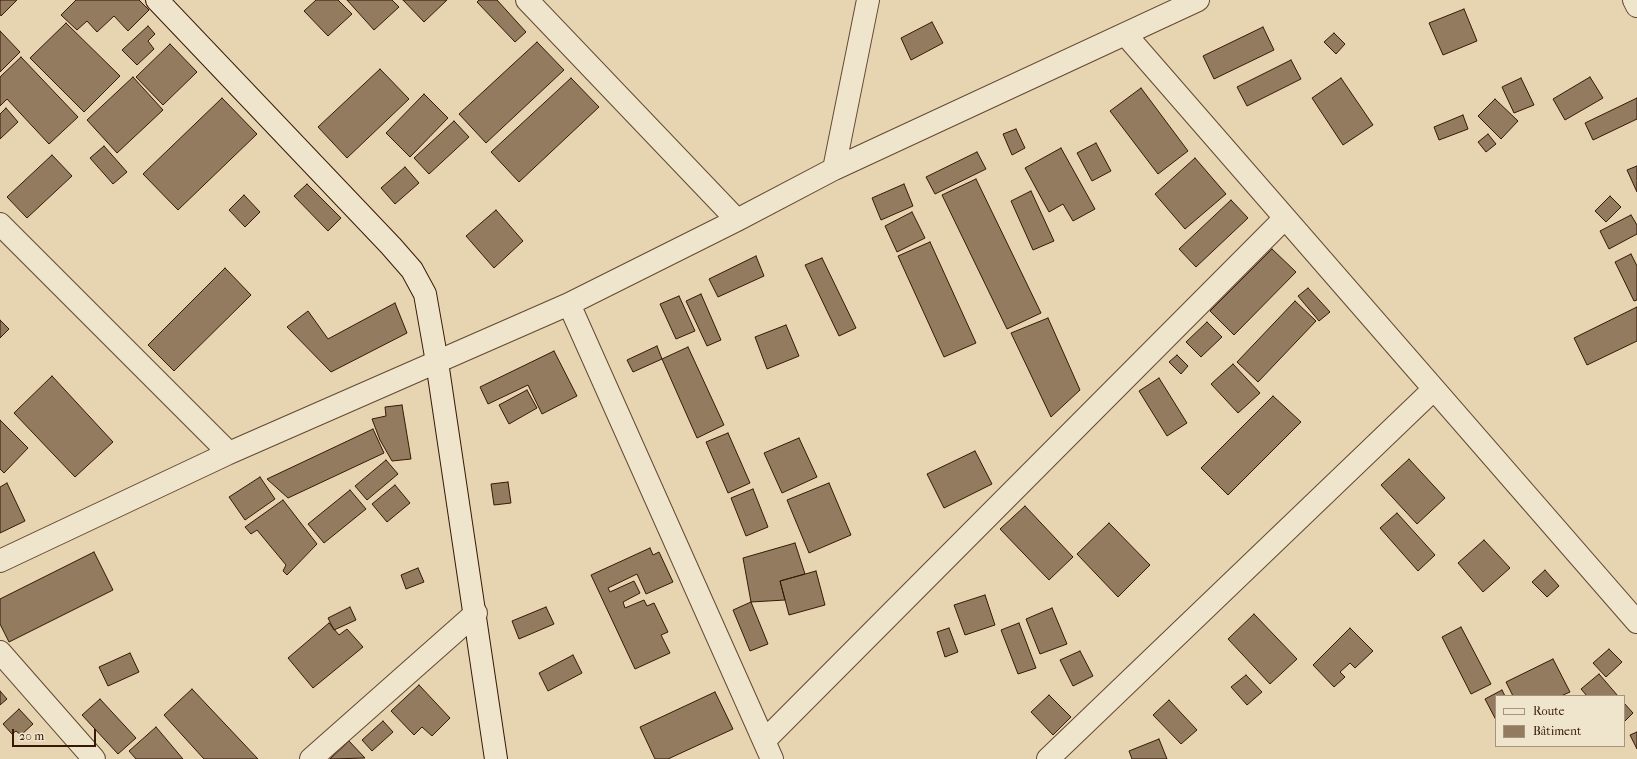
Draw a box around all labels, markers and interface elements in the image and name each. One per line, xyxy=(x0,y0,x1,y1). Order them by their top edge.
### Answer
legend xyxy=(1495,695,1625,747)
text: Route xyxy=(1533,704,1565,718)
scale bar xyxy=(14,721,98,747)
text: Bâtiment xyxy=(1533,724,1581,738)
text: 20 m xyxy=(19,729,44,743)

